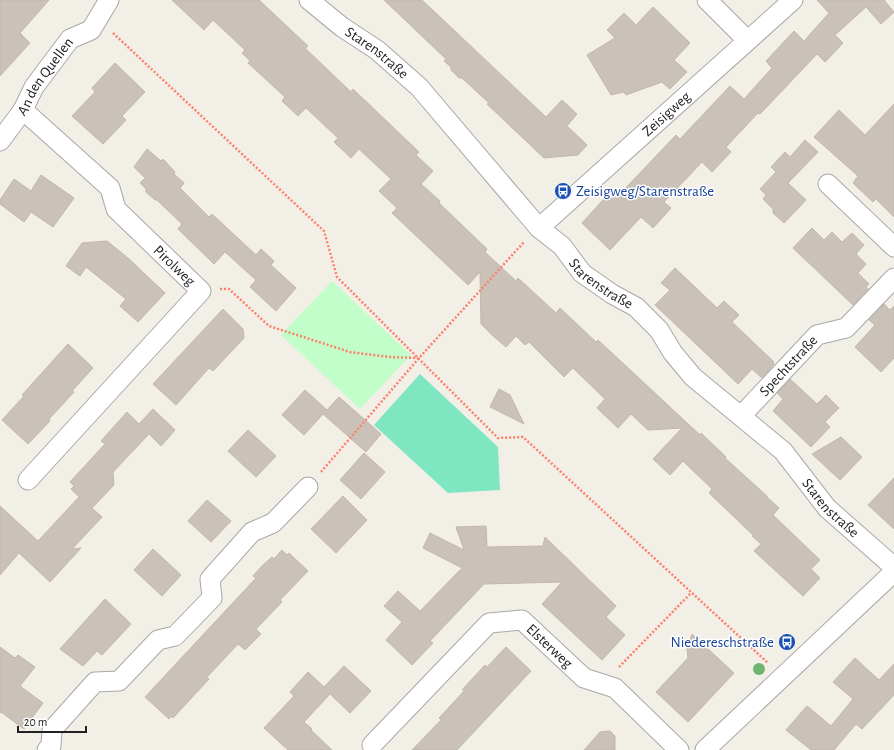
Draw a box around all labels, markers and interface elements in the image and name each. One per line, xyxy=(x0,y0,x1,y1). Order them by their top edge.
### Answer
street label: Starenstraße xyxy=(343,24,411,82)
street label: An den Quellen xyxy=(14,35,76,118)
street label: Zeisigweg xyxy=(639,88,694,139)
bus stop icon: Zeisigweg/Starenstraße xyxy=(553,181,573,201)
place label: Zeisigweg/Starenstraße xyxy=(576,184,714,199)
street label: Pirolweg xyxy=(151,242,199,289)
street label: Starenstraße xyxy=(566,256,636,311)
street label: Spechtstraße xyxy=(756,332,820,399)
street label: Starenstraße xyxy=(799,475,862,540)
street label: Elsterweg xyxy=(524,621,576,671)
bus stop icon: Niedereschstraße xyxy=(777,632,797,652)
place label: Niedereschstraße xyxy=(670,635,774,650)
scale bar xyxy=(18,708,86,734)
text: 20 m xyxy=(24,716,47,728)

